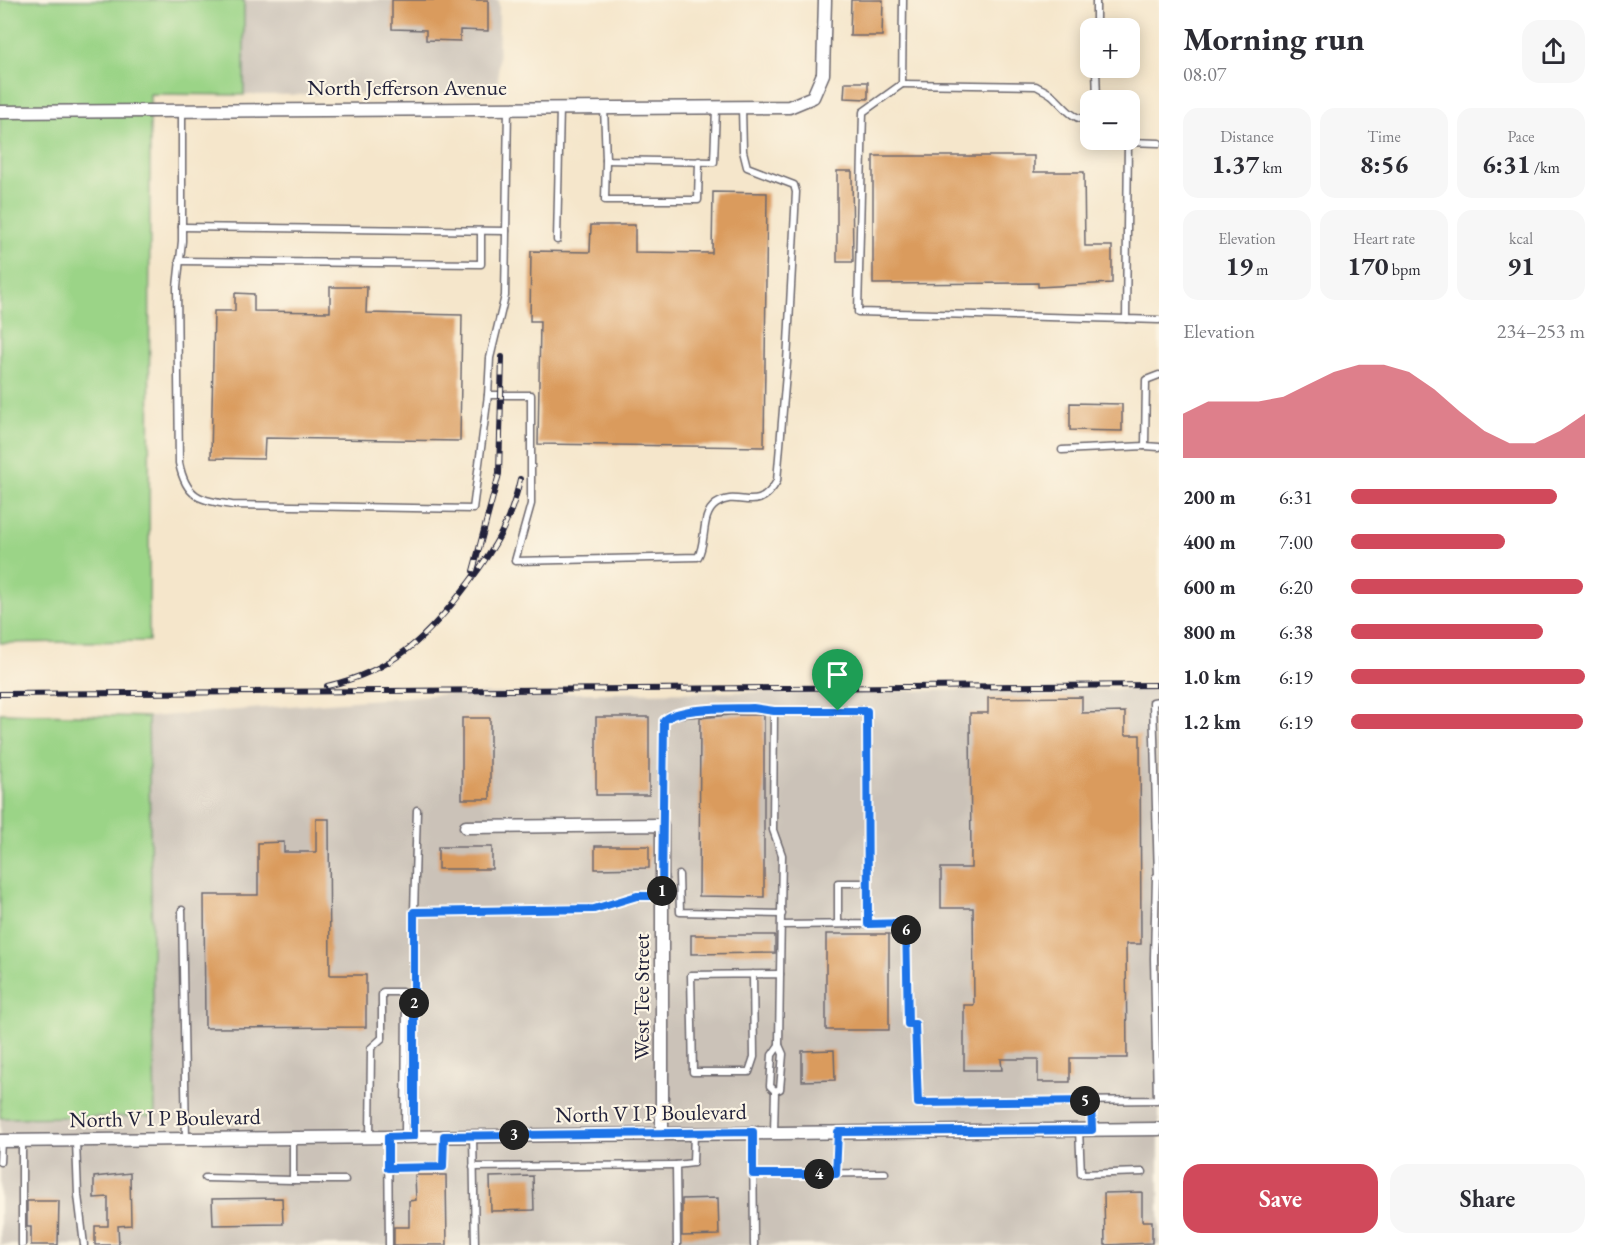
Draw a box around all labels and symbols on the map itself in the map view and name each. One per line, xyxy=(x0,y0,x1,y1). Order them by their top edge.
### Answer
street label: North Jefferson Avenue xyxy=(307,73,507,102)
pin xyxy=(812,649,863,711)
pin: 1 xyxy=(647,876,677,906)
pin: 6 xyxy=(891,915,921,945)
street label: West Tee Street xyxy=(627,933,656,1061)
pin: 2 xyxy=(399,988,429,1018)
pin: 5 xyxy=(1070,1086,1100,1116)
street label: North V I P Boulevard xyxy=(555,1097,748,1129)
street label: North V I P Boulevard xyxy=(69,1102,262,1134)
pin: 3 xyxy=(499,1120,529,1150)
pin: 4 xyxy=(804,1159,834,1189)

